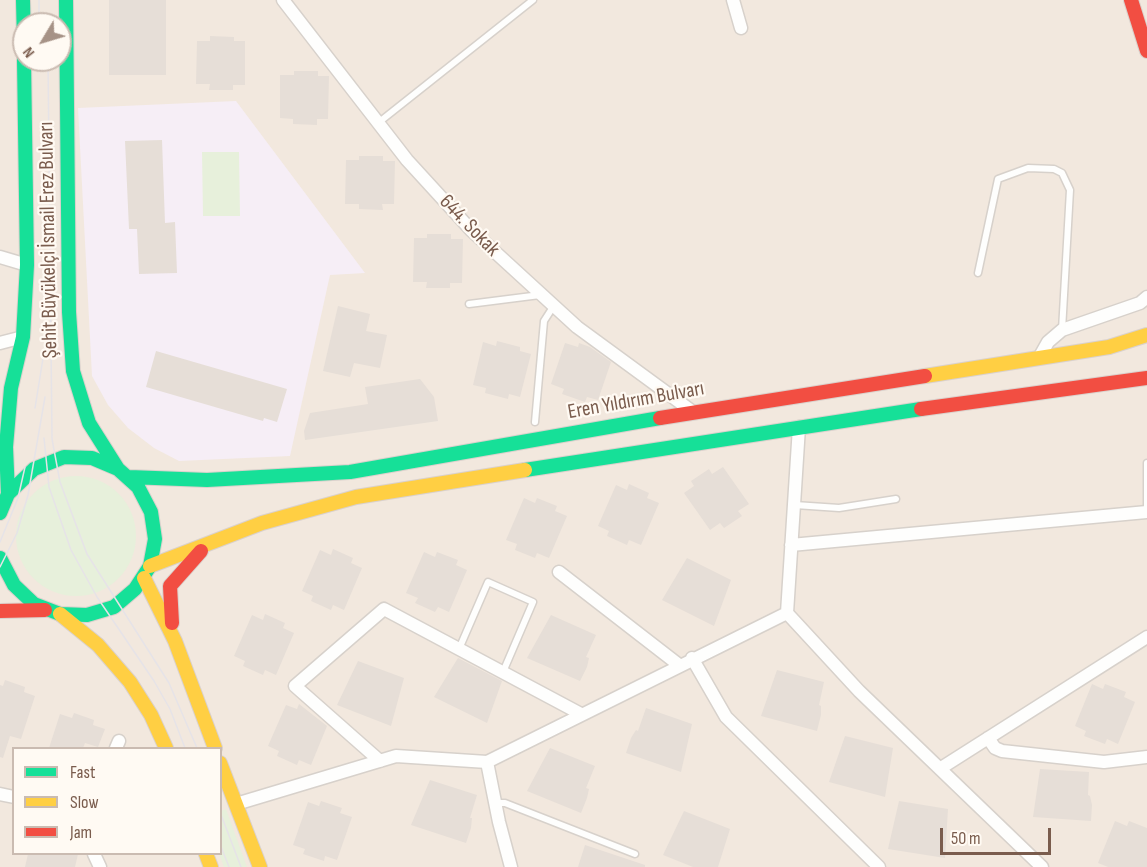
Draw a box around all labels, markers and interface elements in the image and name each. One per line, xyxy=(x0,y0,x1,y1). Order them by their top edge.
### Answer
north arrow xyxy=(12,12,72,72)
text: N xyxy=(19,43,39,61)
street label: Şehit Büyükelçi İsmail Erez Bulvarı xyxy=(34,121,64,359)
street label: 644. Sokak xyxy=(433,190,505,262)
street label: Eren Yıldırım Bulvarı xyxy=(566,377,706,425)
legend xyxy=(12,747,222,855)
text: Fast xyxy=(70,762,95,783)
text: Slow xyxy=(70,792,99,813)
scale bar xyxy=(943,816,1054,854)
text: Jam xyxy=(70,822,92,843)
text: 50 m xyxy=(951,828,981,849)

